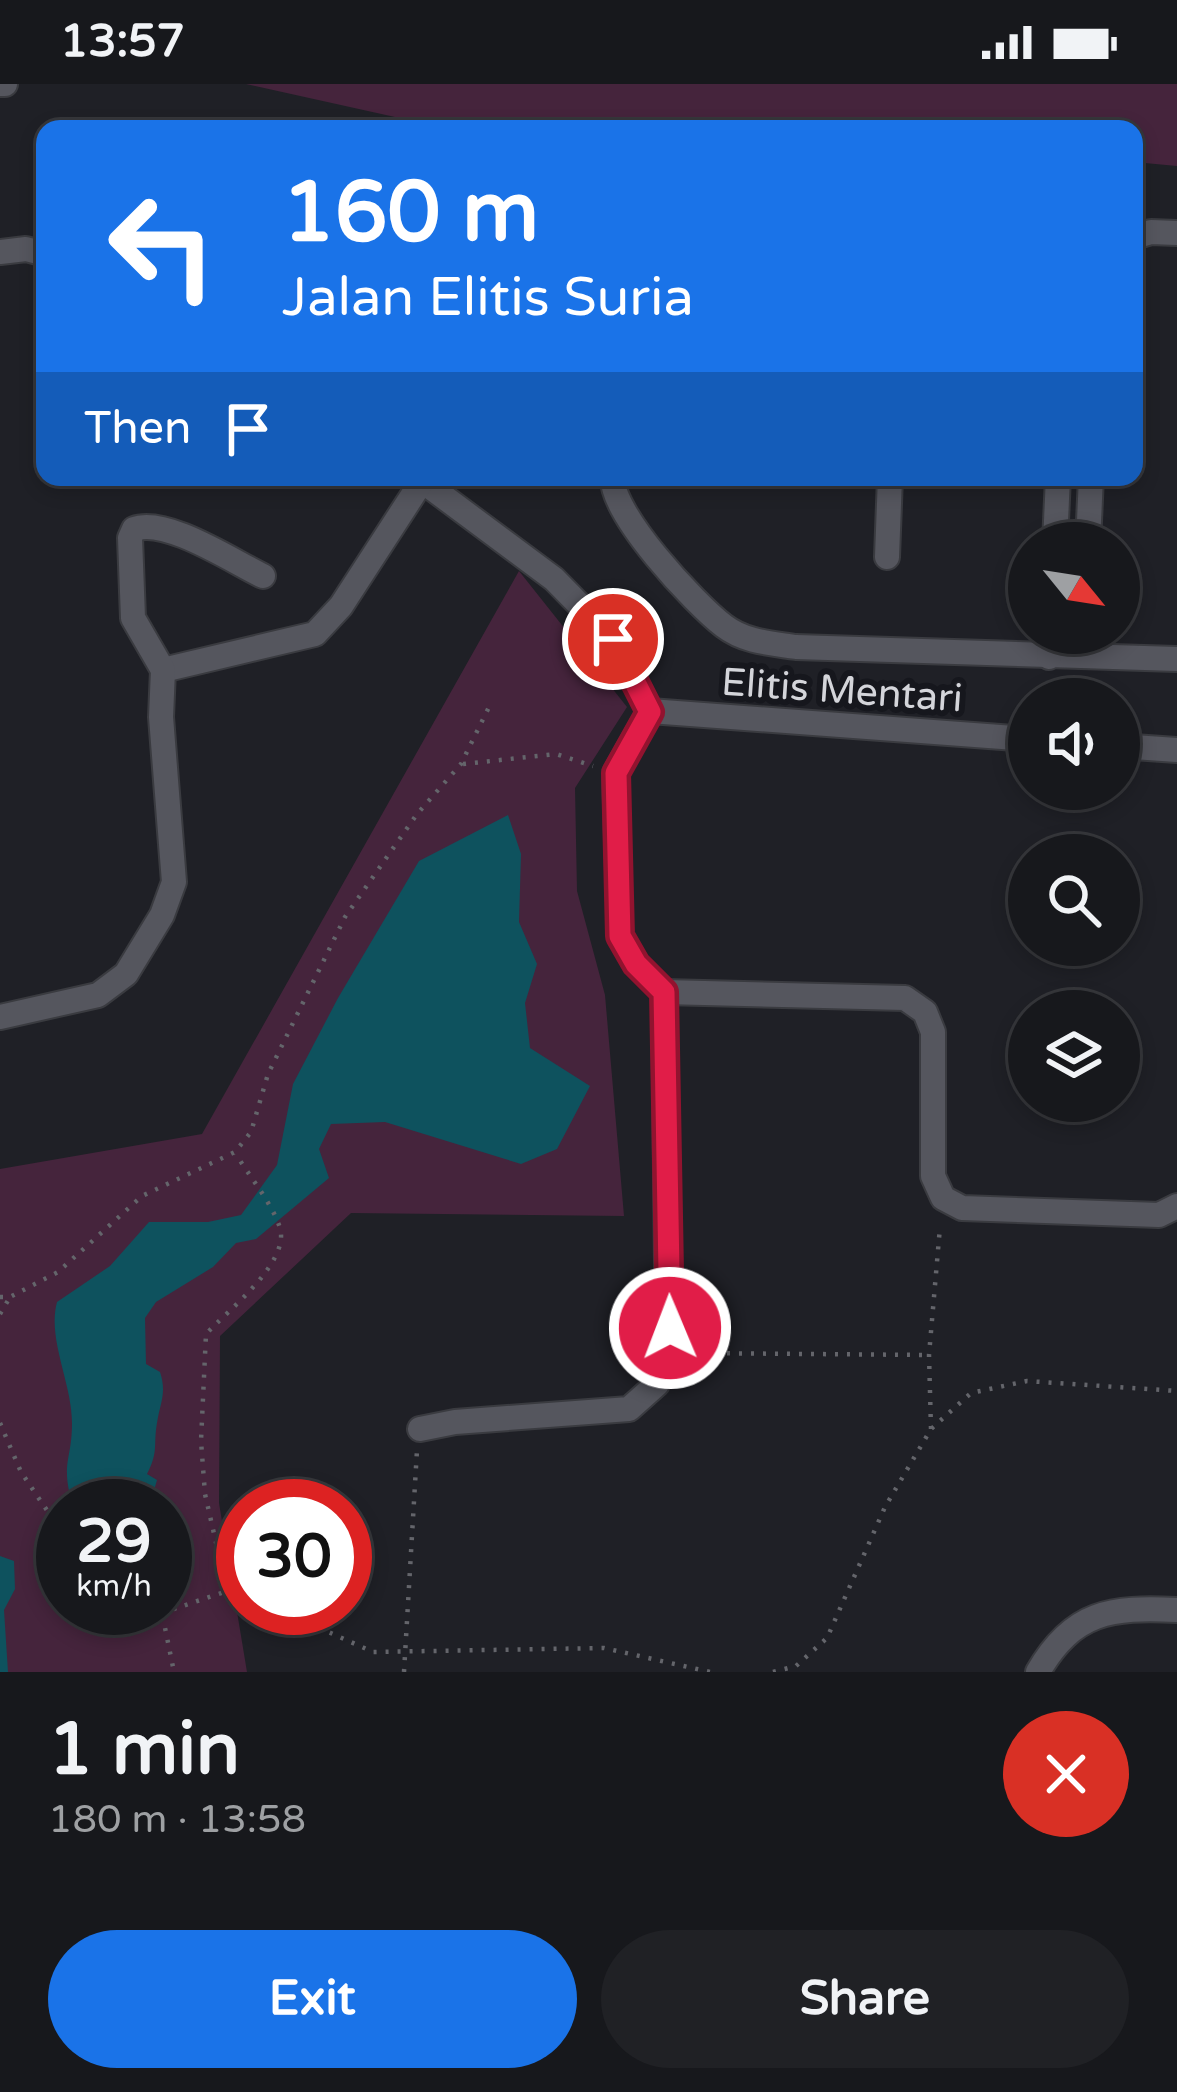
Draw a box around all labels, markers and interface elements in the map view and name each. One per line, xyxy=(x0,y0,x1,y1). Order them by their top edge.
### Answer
text: 13:57 xyxy=(60,15,185,69)
text: 160 m xyxy=(282,163,539,264)
icon: left xyxy=(84,168,240,324)
text: Jalan Elitis Suria xyxy=(282,265,694,330)
icon: arrive xyxy=(215,396,281,462)
text: Then xyxy=(84,402,191,456)
north arrow xyxy=(1008,522,1140,654)
map controls xyxy=(1008,522,1140,1122)
pin xyxy=(562,588,664,690)
icon: arrive xyxy=(580,606,646,672)
street label: Elitis Mentari xyxy=(720,659,964,722)
button: sound xyxy=(1008,678,1140,810)
button: search xyxy=(1008,834,1140,966)
button: layers xyxy=(1008,990,1140,1122)
position arrow xyxy=(607,1265,733,1391)
speed limit sign: 30 xyxy=(216,1479,372,1635)
text: 29 xyxy=(76,1506,152,1578)
text: km/h xyxy=(76,1568,152,1605)
text: 1 min xyxy=(48,1707,240,1794)
button: close xyxy=(1003,1711,1129,1837)
text: 180 m · 13:58 xyxy=(48,1796,306,1843)
button: Exit xyxy=(48,1930,577,2068)
button: Share xyxy=(601,1930,1129,2068)

